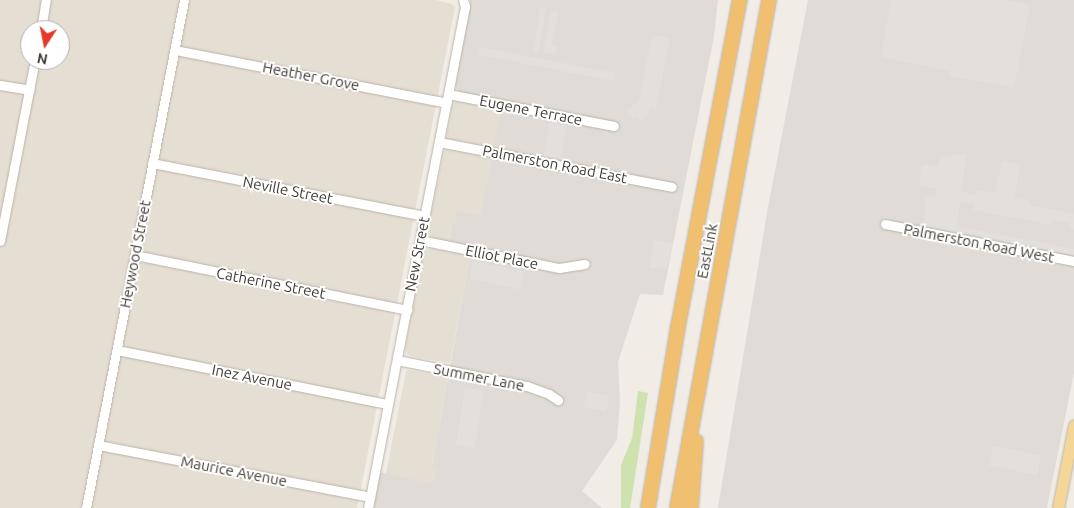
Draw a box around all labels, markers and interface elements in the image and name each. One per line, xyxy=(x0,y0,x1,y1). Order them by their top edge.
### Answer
north arrow xyxy=(20,20,70,70)
text: N xyxy=(36,50,49,68)
street label: Heather Grove xyxy=(261,58,361,94)
street label: Eugene Terrace xyxy=(478,91,584,129)
street label: Palmerston Road East xyxy=(481,141,629,187)
street label: Neville Street xyxy=(241,172,335,208)
street label: Heywood Street xyxy=(116,199,154,309)
street label: New Street xyxy=(401,215,433,293)
street label: Palmerston Road West xyxy=(902,220,1056,266)
street label: EastLink xyxy=(693,222,721,280)
street label: Elliot Place xyxy=(464,241,540,273)
street label: Catherine Street xyxy=(215,264,327,302)
street label: Summer Lane xyxy=(432,359,526,395)
street label: Inez Avenue xyxy=(210,360,294,394)
street label: Maurice Avenue xyxy=(179,452,289,490)

